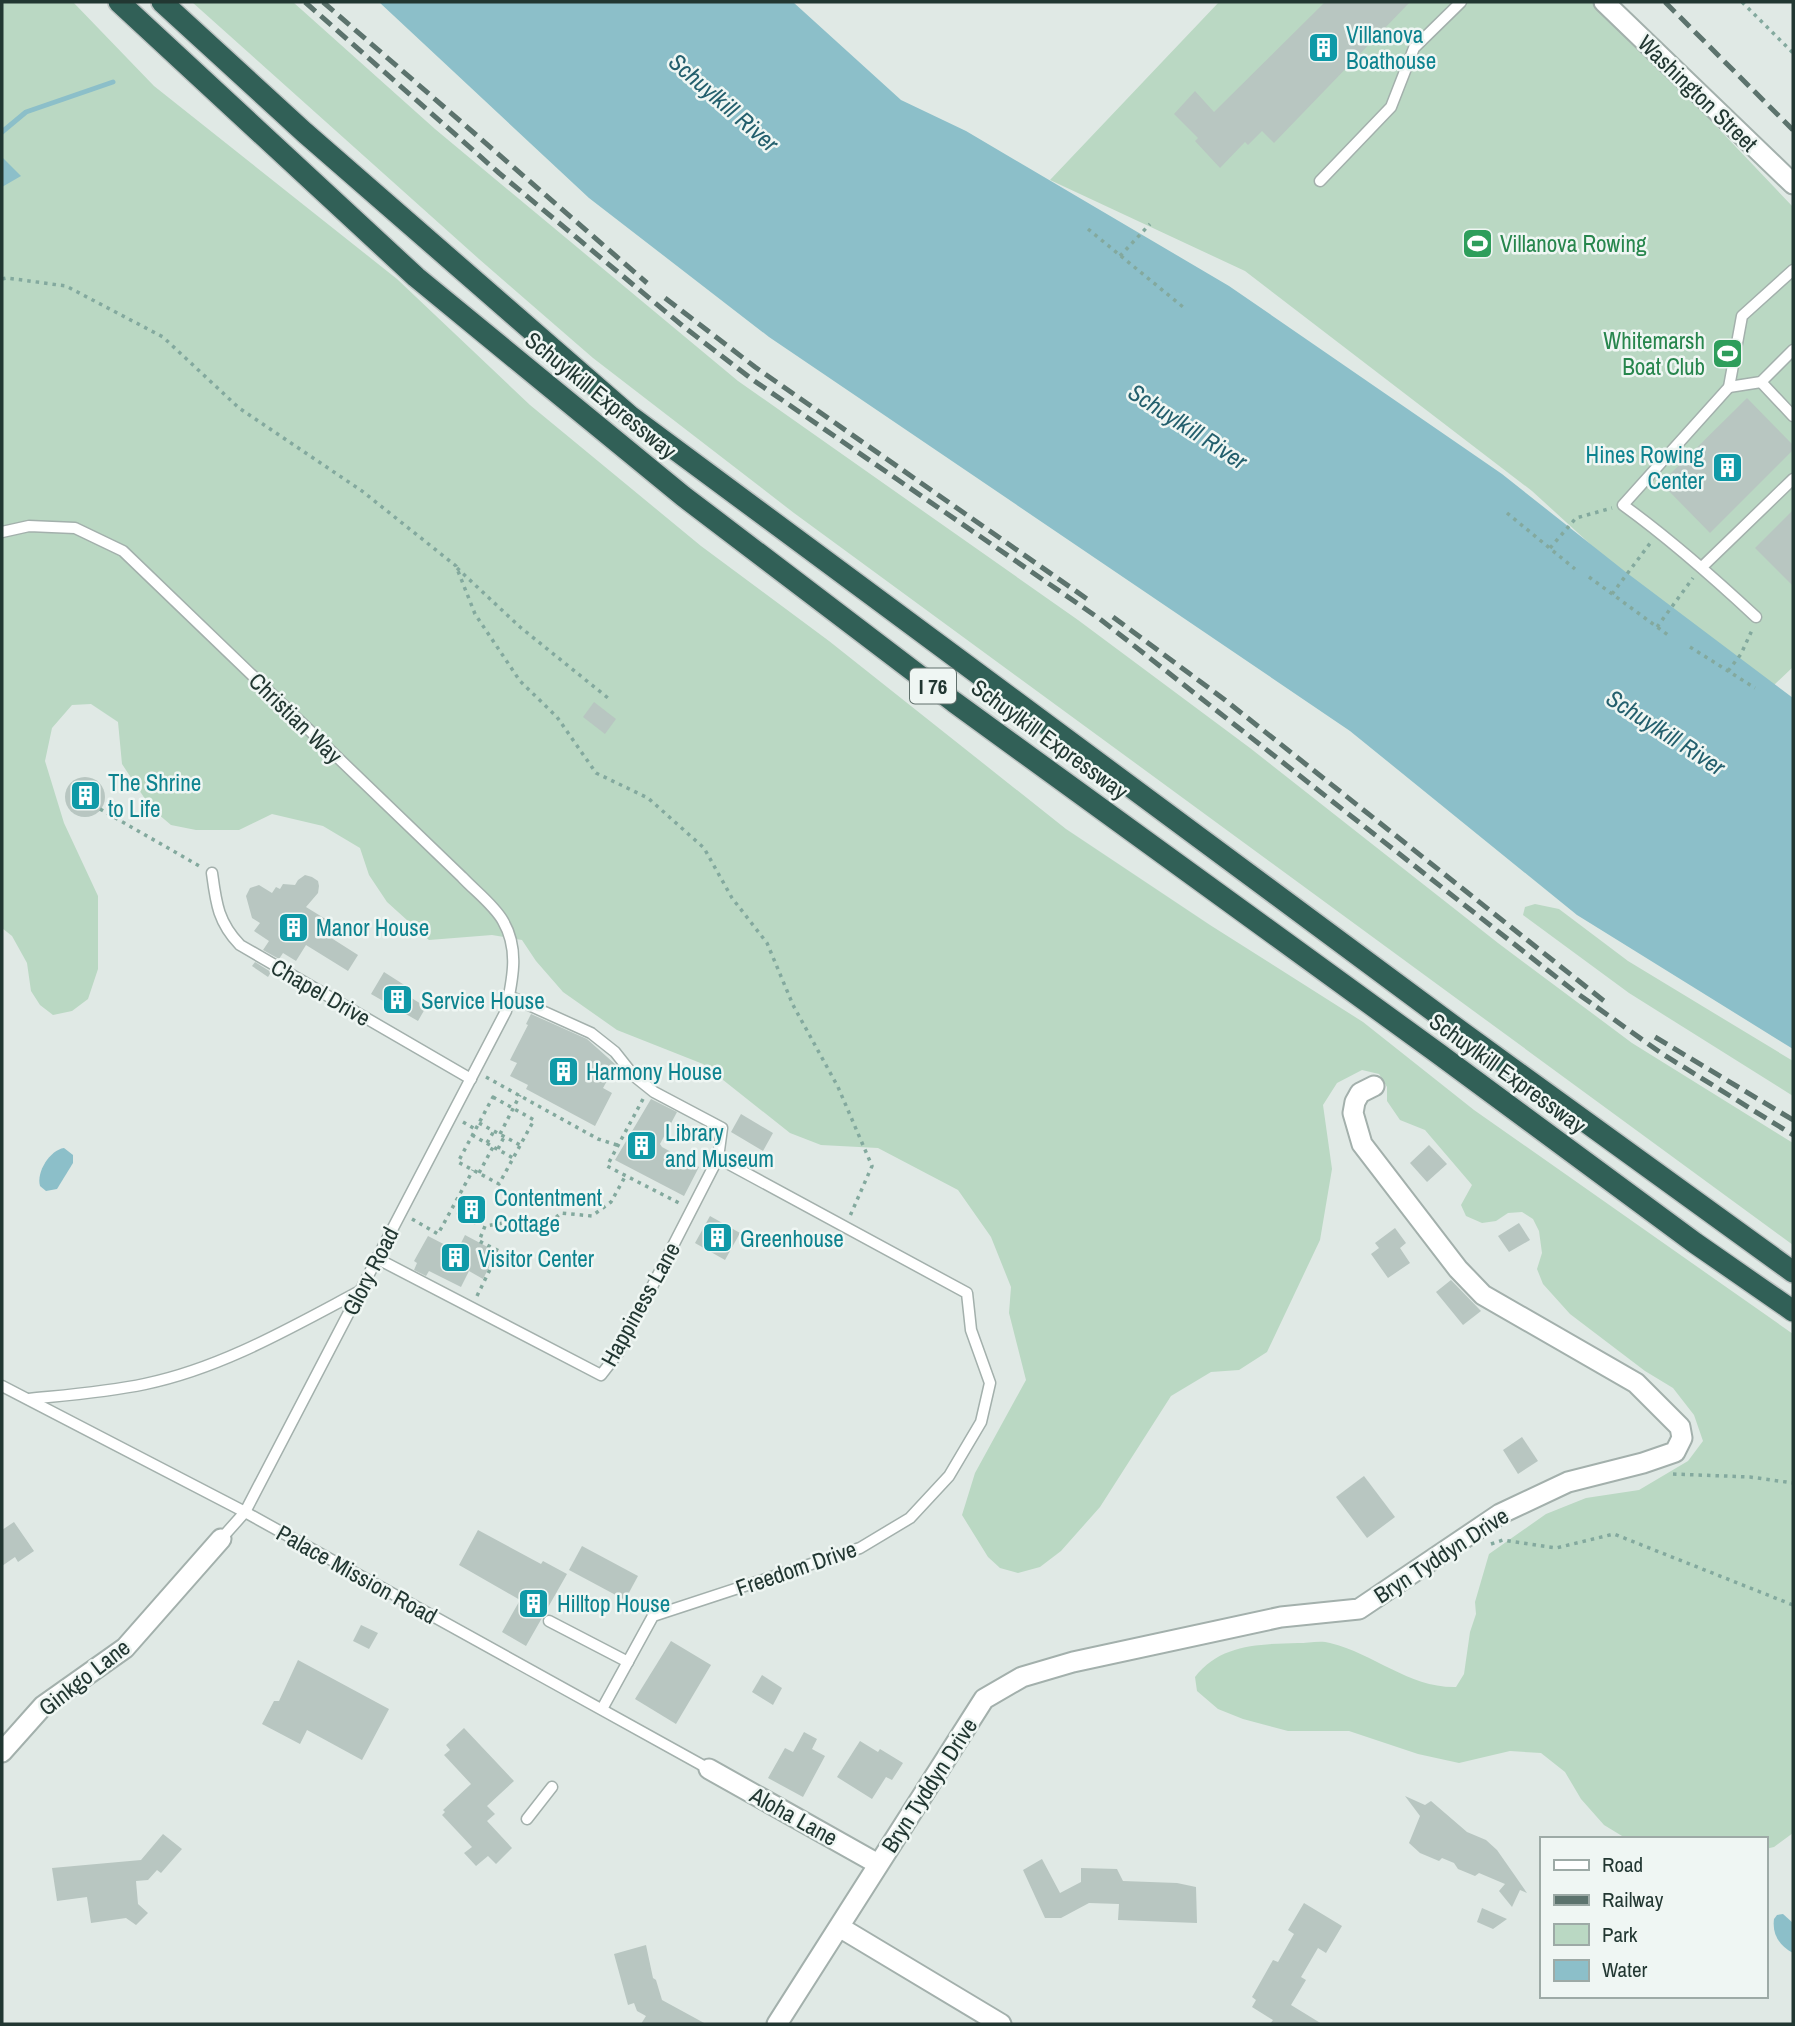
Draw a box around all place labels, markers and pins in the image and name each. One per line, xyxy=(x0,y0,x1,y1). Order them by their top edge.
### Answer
place label: Villanova Boathouse xyxy=(1346,19,1436,76)
building icon: Villanova Boathouse xyxy=(1306,30,1340,64)
sports icon: Villanova Rowing xyxy=(1460,226,1494,260)
place label: Villanova Rowing xyxy=(1500,228,1647,259)
place label: Whitemarsh Boat Club xyxy=(1603,325,1705,382)
sports icon: Whitemarsh Boat Club xyxy=(1711,336,1745,370)
place label: Hines Rowing Center xyxy=(1586,439,1705,496)
building icon: Hines Rowing Center xyxy=(1710,450,1744,484)
place label: The Shrine to Life xyxy=(108,767,201,824)
building icon: The Shrine to Life xyxy=(68,778,102,812)
building icon: Manor House xyxy=(276,910,310,944)
place label: Manor House xyxy=(316,912,429,943)
building icon: Service House xyxy=(381,983,415,1017)
place label: Service House xyxy=(421,985,545,1016)
building icon: Harmony House xyxy=(546,1054,580,1088)
place label: Harmony House xyxy=(586,1056,722,1087)
place label: Library and Museum xyxy=(665,1117,774,1174)
building icon: Library and Museum xyxy=(625,1128,659,1162)
place label: Contentment Cottage xyxy=(494,1182,602,1239)
building icon: Contentment Cottage xyxy=(454,1193,488,1227)
building icon: Greenhouse xyxy=(700,1221,734,1255)
place label: Greenhouse xyxy=(740,1223,844,1254)
building icon: Visitor Center xyxy=(438,1241,472,1275)
place label: Visitor Center xyxy=(478,1243,595,1274)
building icon: Hilltop House xyxy=(517,1586,551,1620)
place label: Hilltop House xyxy=(557,1588,670,1619)

